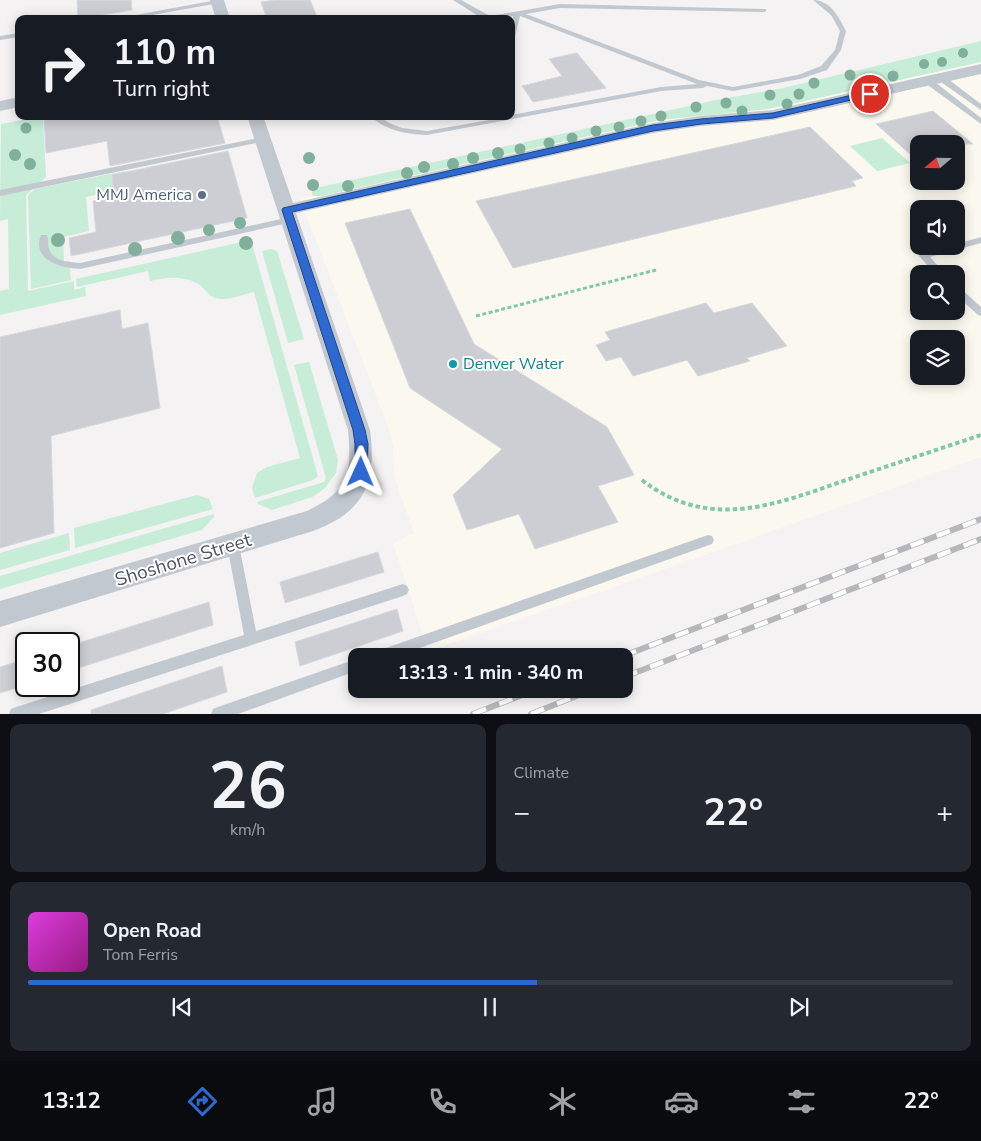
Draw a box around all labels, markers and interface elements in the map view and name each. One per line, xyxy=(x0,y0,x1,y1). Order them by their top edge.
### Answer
text: 110 m xyxy=(113,29,216,76)
icon: right xyxy=(30,35,95,100)
pin xyxy=(849,73,891,115)
text: Turn right xyxy=(113,74,209,104)
icon: arrive xyxy=(856,80,884,108)
north arrow xyxy=(910,135,965,190)
map controls xyxy=(910,135,965,385)
place label: MMJ America xyxy=(96,184,192,206)
marker: MMJ America xyxy=(196,189,208,201)
button: sound xyxy=(910,200,965,255)
button: search xyxy=(910,265,965,320)
button: layers xyxy=(910,330,965,385)
place label: Denver Water xyxy=(463,353,564,375)
marker: Denver Water xyxy=(447,358,459,370)
position arrow xyxy=(334,445,386,497)
street label: Shoshone Street xyxy=(112,527,255,593)
speed limit sign: 30 xyxy=(15,632,80,697)
text: 13:13 · 1 min · 340 m xyxy=(398,660,583,686)
text: 26 xyxy=(209,742,287,831)
text: Climate xyxy=(514,762,569,784)
text: 22° xyxy=(703,787,763,838)
text: − xyxy=(514,794,530,832)
text: + xyxy=(936,794,953,832)
text: km/h xyxy=(230,819,265,841)
text: Open Road xyxy=(103,918,201,944)
text: Tom Ferris xyxy=(103,944,178,966)
icon: previous xyxy=(168,993,196,1021)
icon: pause xyxy=(476,993,504,1021)
icon: next xyxy=(785,993,813,1021)
icon: directions xyxy=(185,1084,220,1119)
icon: music xyxy=(305,1084,340,1119)
icon: phone xyxy=(425,1084,460,1119)
icon: climate xyxy=(545,1084,580,1119)
icon: car xyxy=(664,1084,699,1119)
icon: filters xyxy=(784,1084,819,1119)
text: 13:12 xyxy=(42,1086,101,1116)
text: 22° xyxy=(904,1086,939,1116)

